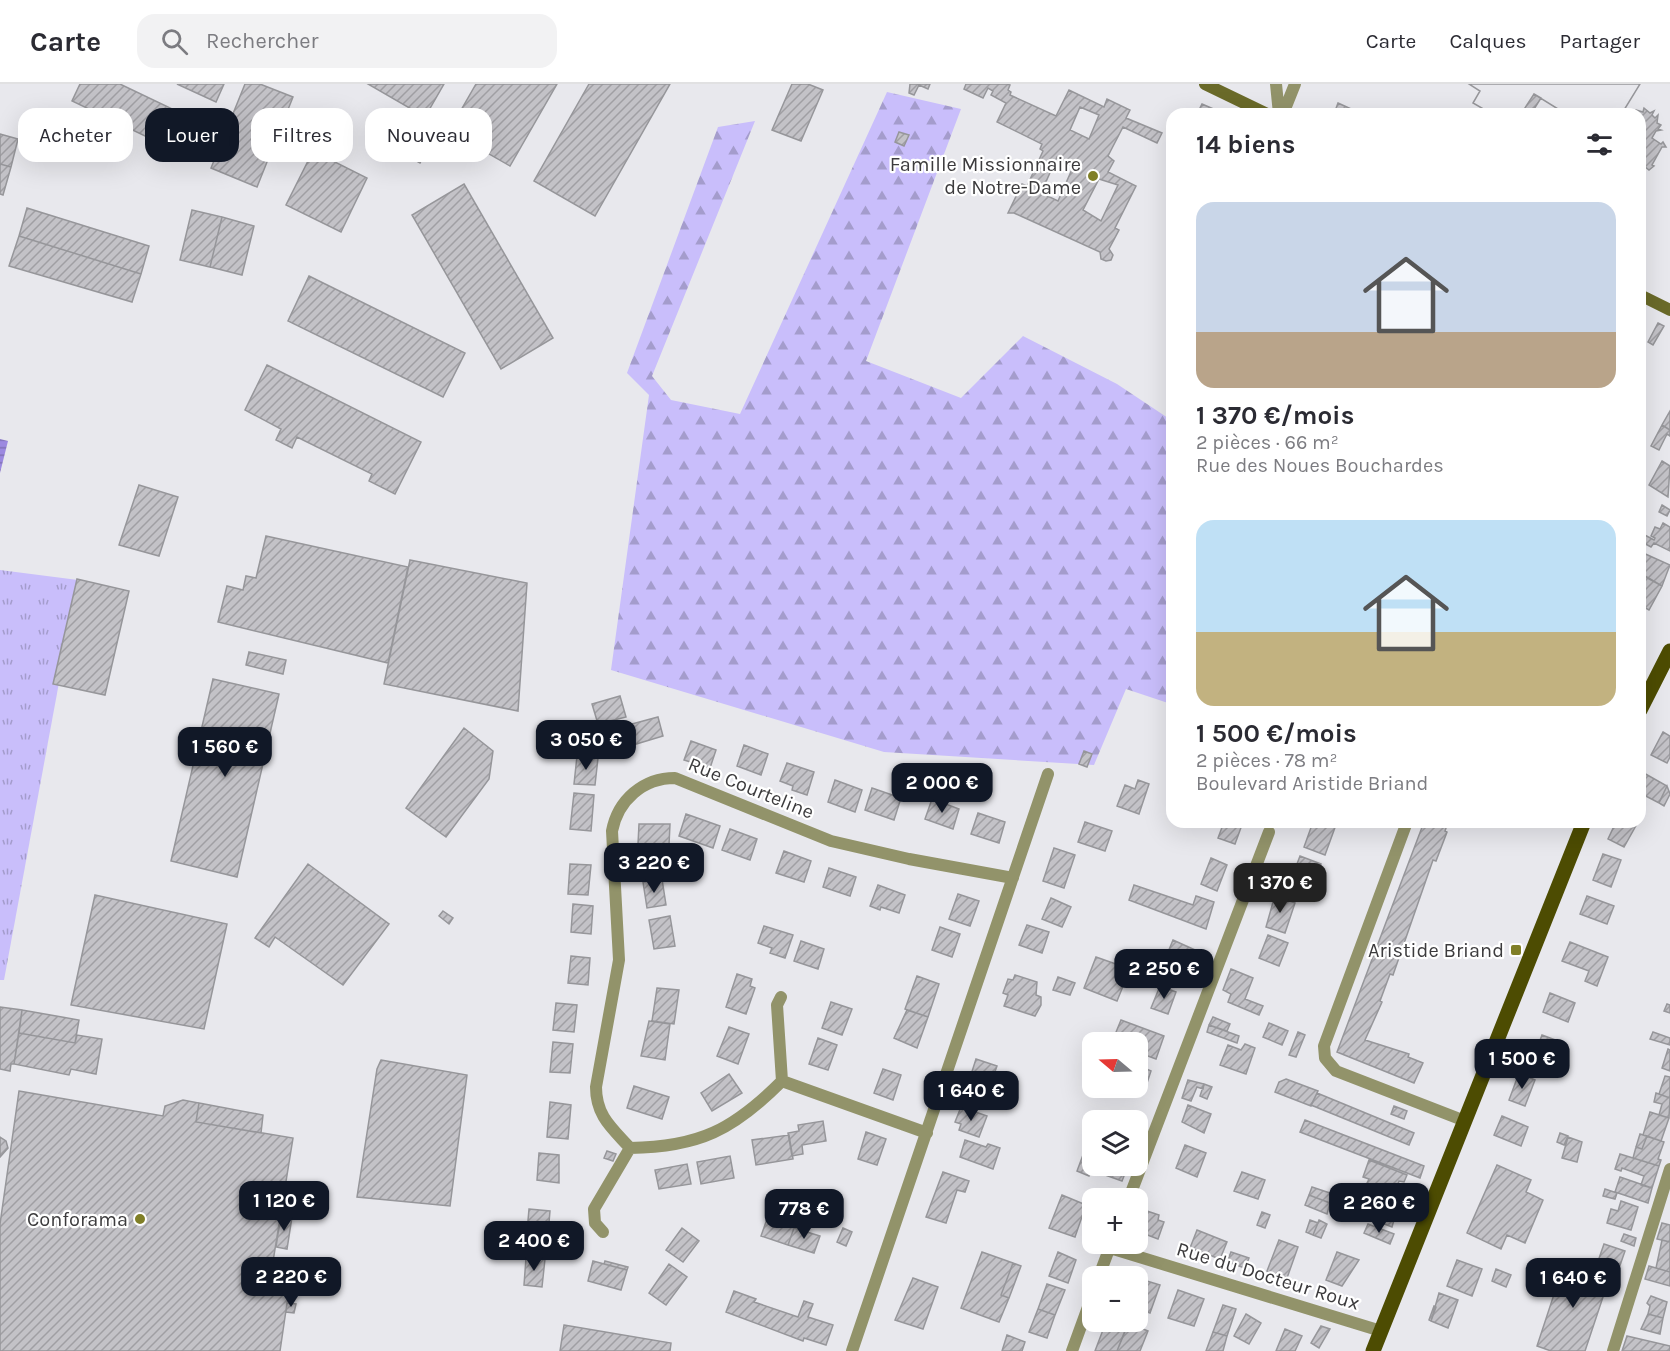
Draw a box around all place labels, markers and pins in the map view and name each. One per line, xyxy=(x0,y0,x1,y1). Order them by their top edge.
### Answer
place label: Famille Missionnaire de Notre-Dame xyxy=(890,153,1081,199)
marker: Famille Missionnaire de Notre-Dame xyxy=(1086,169,1100,183)
pin: 3 050 € xyxy=(531,720,641,771)
pin: 1 560 € xyxy=(170,727,280,778)
pin: 2 000 € xyxy=(887,763,997,814)
pin: 3 220 € xyxy=(599,843,709,894)
pin: 1 370 € xyxy=(1225,863,1335,914)
place label: Aristide Briand xyxy=(1368,939,1504,962)
marker: Aristide Briand xyxy=(1509,943,1523,957)
pin: 2 250 € xyxy=(1109,949,1219,1000)
pin: 1 500 € xyxy=(1467,1039,1577,1090)
pin: 1 640 € xyxy=(916,1071,1026,1122)
pin: 1 120 € xyxy=(229,1181,339,1232)
pin: 2 260 € xyxy=(1324,1183,1434,1234)
pin: 778 € xyxy=(762,1189,846,1240)
place label: Conforama xyxy=(27,1208,128,1231)
marker: Conforama xyxy=(133,1212,147,1226)
pin: 2 400 € xyxy=(479,1221,589,1272)
pin: 2 220 € xyxy=(236,1257,346,1308)
pin: 1 640 € xyxy=(1518,1258,1628,1309)

